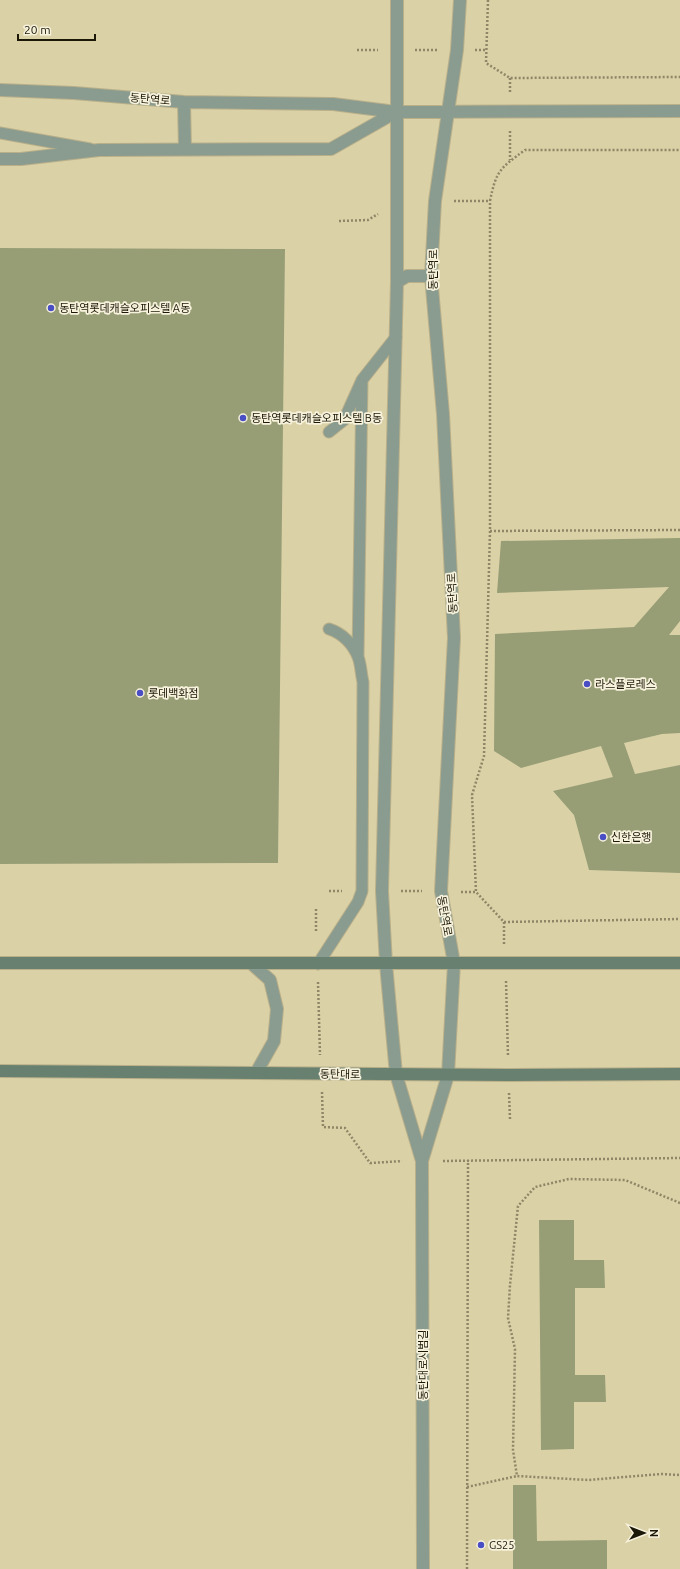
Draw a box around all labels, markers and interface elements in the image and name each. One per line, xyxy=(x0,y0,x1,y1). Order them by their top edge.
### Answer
scale bar xyxy=(18,16,95,42)
text: 20 m xyxy=(24,23,51,36)
street label: 동탄역로 xyxy=(129,91,171,107)
street label: 동탄역로 xyxy=(427,250,439,290)
place label: 동탄역롯데캐슬오피스텔 A동 xyxy=(59,302,190,314)
marker: 동탄역롯데캐슬오피스텔 A동 xyxy=(46,303,56,313)
place label: 동탄역롯데캐슬오피스텔 B동 xyxy=(251,412,382,424)
marker: 동탄역롯데캐슬오피스텔 B동 xyxy=(238,413,248,423)
street label: 동탄역로 xyxy=(445,572,459,614)
place label: 라스플로레스 xyxy=(595,678,656,690)
marker: 라스플로레스 xyxy=(582,679,592,689)
place label: 롯데백화점 xyxy=(148,687,199,699)
marker: 롯데백화점 xyxy=(135,688,145,698)
place label: 신한은행 xyxy=(611,831,651,843)
marker: 신한은행 xyxy=(598,832,608,842)
street label: 동탄역로 xyxy=(436,895,454,937)
street label: 동탄대로 xyxy=(320,1068,360,1080)
street label: 동탄대로시범길 xyxy=(417,1330,429,1400)
north arrow xyxy=(624,1513,664,1553)
text: N xyxy=(648,1529,660,1537)
place label: GS25 xyxy=(489,1539,514,1551)
marker: GS25 xyxy=(476,1540,486,1550)

